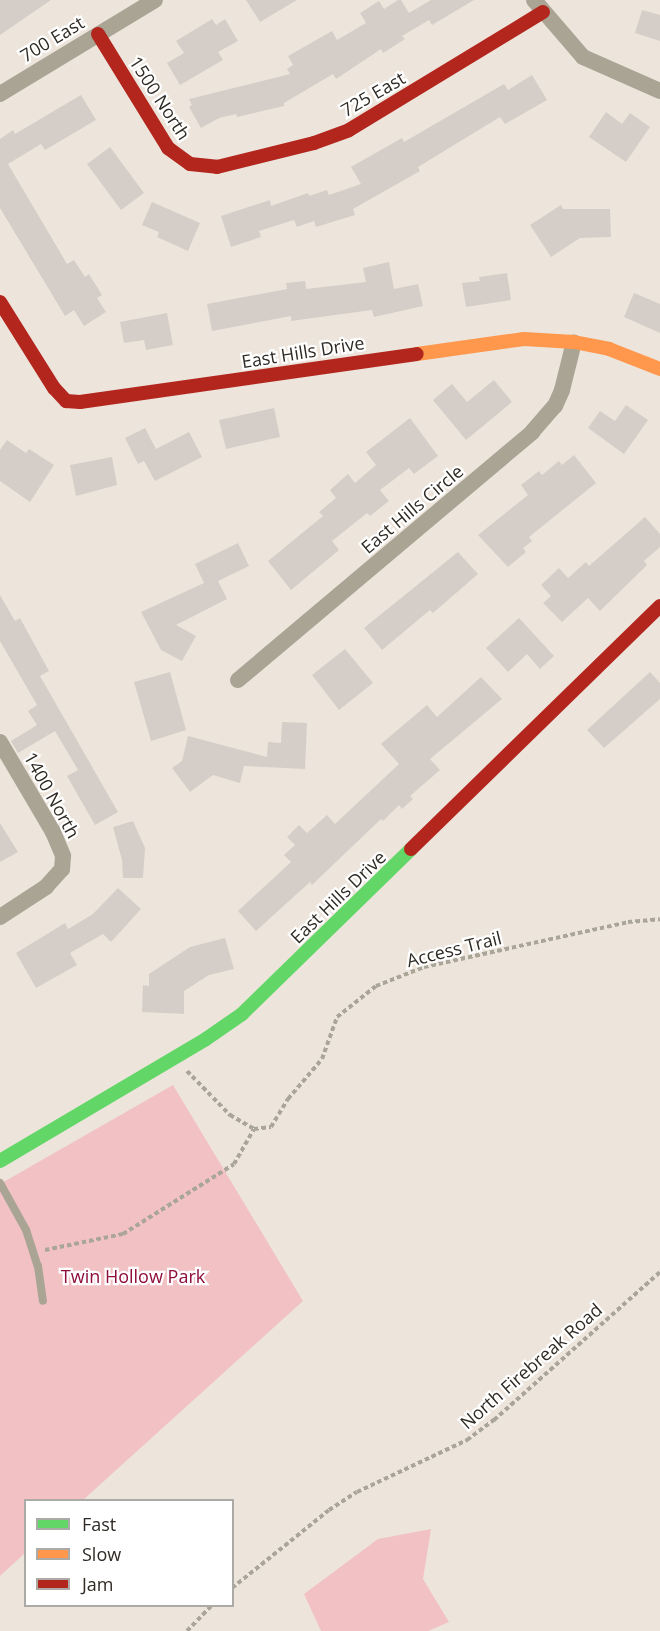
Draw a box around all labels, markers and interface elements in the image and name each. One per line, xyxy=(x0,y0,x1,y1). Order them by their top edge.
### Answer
street label: 700 East xyxy=(16,12,88,66)
street label: 1500 North xyxy=(125,52,195,144)
street label: 725 East xyxy=(337,67,409,121)
street label: East Hills Drive xyxy=(240,332,366,372)
street label: East Hills Circle xyxy=(357,460,467,558)
street label: 1400 North xyxy=(20,748,84,842)
street label: East Hills Drive xyxy=(286,846,390,948)
street label: Access Trail xyxy=(404,927,504,971)
park label: Twin Hollow Park xyxy=(61,1265,205,1287)
street label: North Firebreak Road xyxy=(456,1299,606,1433)
legend xyxy=(24,1499,234,1607)
text: Fast xyxy=(82,1512,116,1536)
text: Slow xyxy=(82,1542,121,1566)
text: Jam xyxy=(82,1572,114,1596)

